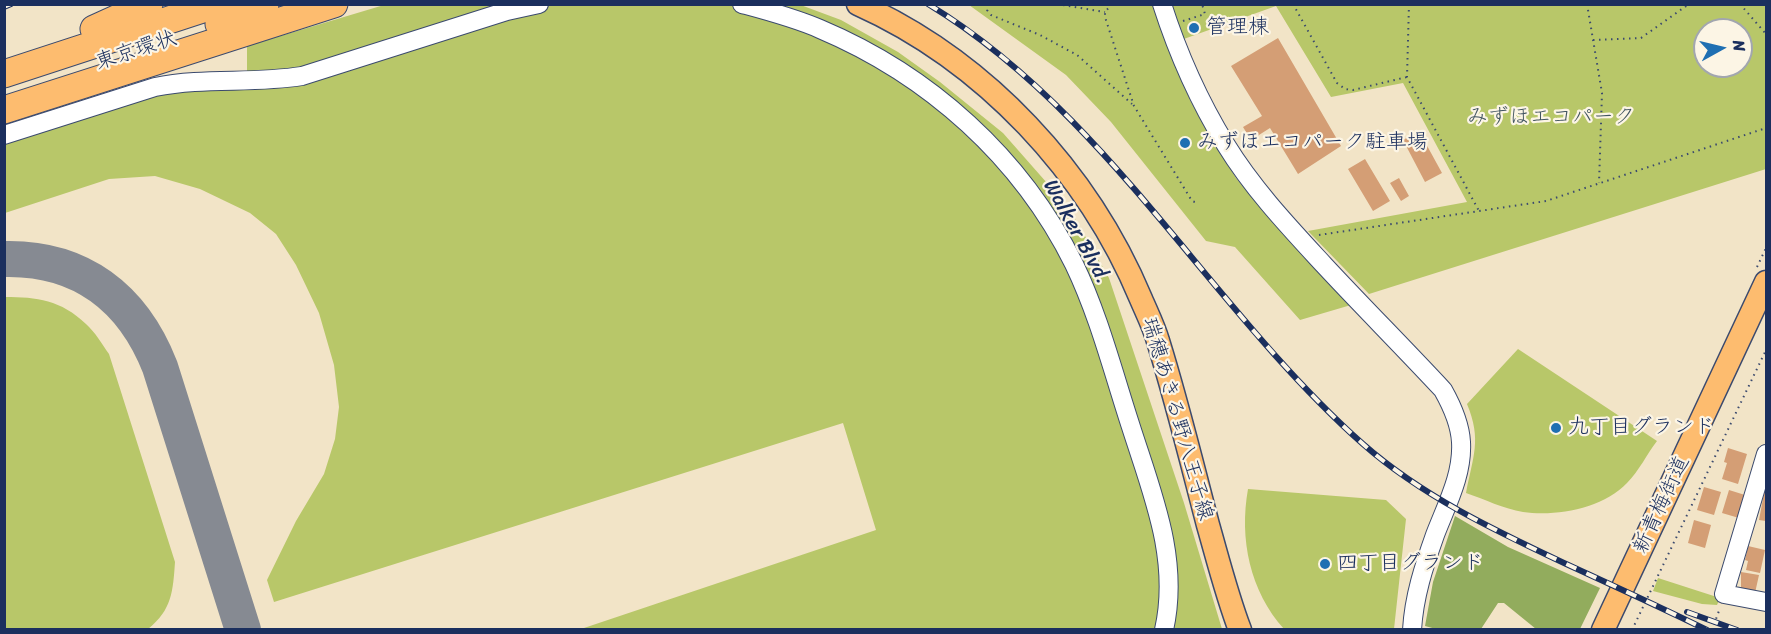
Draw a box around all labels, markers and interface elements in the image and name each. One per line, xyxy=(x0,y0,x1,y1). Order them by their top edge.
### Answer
place label: 管理棟 xyxy=(1206,15,1269,41)
north arrow xyxy=(1693,18,1753,78)
marker: 管理棟 xyxy=(1187,21,1201,35)
street label: 東京環状 xyxy=(92,26,180,76)
text: N xyxy=(1724,38,1754,53)
park label: みずほエコパーク xyxy=(1467,105,1635,131)
place label: みずほエコパーク駐車場 xyxy=(1197,130,1428,156)
marker: みずほエコパーク駐車場 xyxy=(1178,136,1192,150)
street label: Walker Blvd. xyxy=(1037,176,1115,288)
street label: 瑞穂あきる野八王子線 xyxy=(1136,315,1218,523)
place label: 九丁目グランド xyxy=(1568,415,1715,441)
marker: 九丁目グランド xyxy=(1549,421,1563,435)
street label: 新青梅街道 xyxy=(1628,452,1696,558)
place label: 四丁目グランド xyxy=(1337,551,1484,577)
marker: 四丁目グランド xyxy=(1318,557,1332,571)

